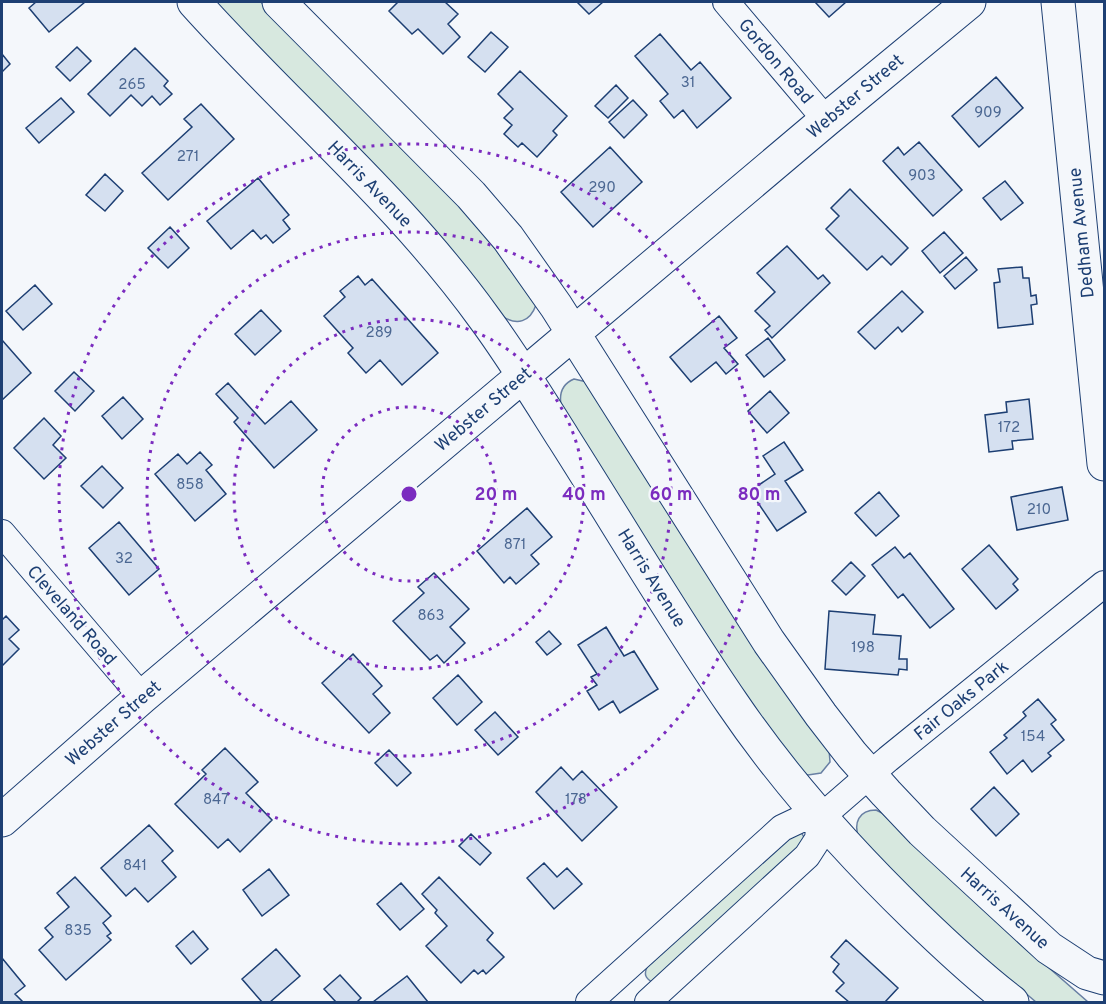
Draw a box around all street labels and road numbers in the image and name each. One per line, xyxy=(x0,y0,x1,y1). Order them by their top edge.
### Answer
street label: Gordon Road xyxy=(732,14,817,110)
street label: Webster Street xyxy=(803,50,909,145)
street label: Harris Avenue xyxy=(322,137,416,233)
street label: Dedham Avenue xyxy=(1064,166,1101,299)
street label: Webster Street xyxy=(431,363,537,458)
street label: Harris Avenue xyxy=(611,525,690,633)
street label: Cleveland Road xyxy=(21,561,121,671)
street label: Fair Oaks Park xyxy=(910,656,1014,746)
street label: Webster Street xyxy=(61,676,167,772)
street label: Harris Avenue xyxy=(955,863,1053,955)

